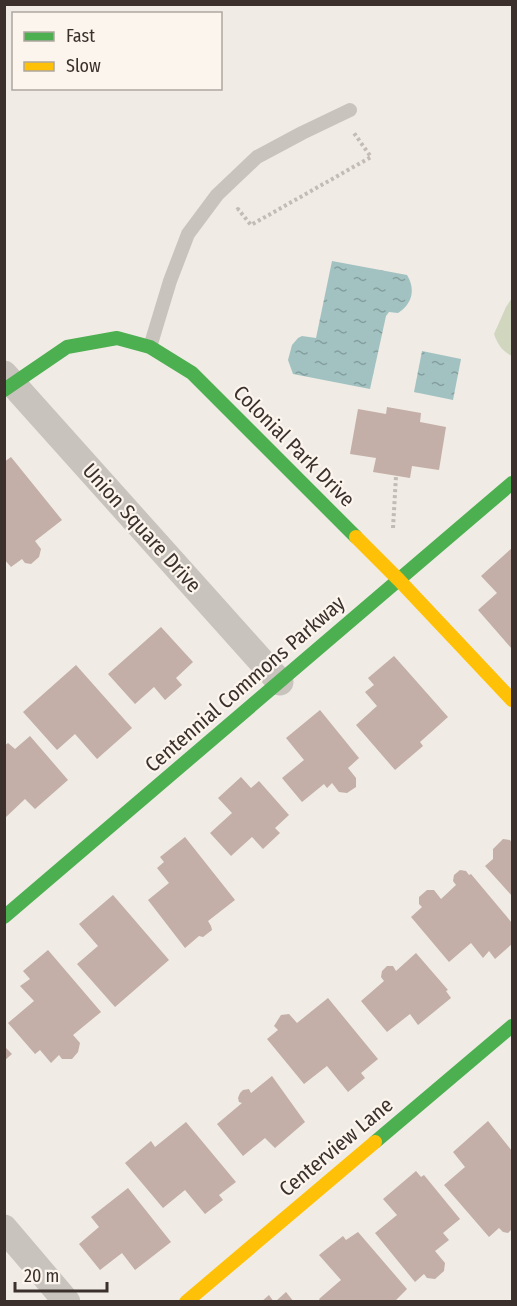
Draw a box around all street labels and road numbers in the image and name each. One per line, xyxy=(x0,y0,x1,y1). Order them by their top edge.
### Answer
street label: Colonial Park Drive xyxy=(228,380,360,512)
street label: Union Square Drive xyxy=(77,458,207,598)
street label: Centennial Commons Parkway xyxy=(140,590,351,778)
street label: Centerview Lane xyxy=(274,1092,398,1202)

